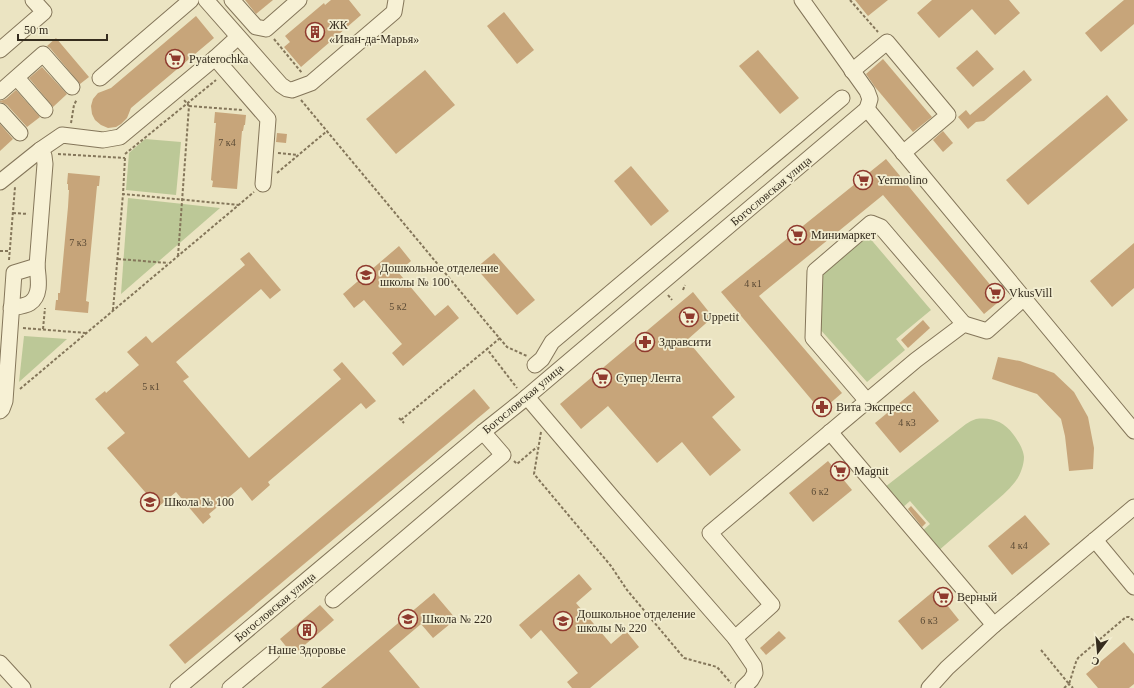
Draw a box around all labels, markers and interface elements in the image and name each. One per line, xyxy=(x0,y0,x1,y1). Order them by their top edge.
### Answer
scale bar xyxy=(18,16,107,42)
place label: ЖК «Иван-да-Марья» xyxy=(329,18,419,46)
building icon: ЖК «Иван-да-Марья» xyxy=(304,21,326,43)
text: 50 m xyxy=(24,23,49,37)
supermarket icon: Pyaterochka xyxy=(164,48,186,70)
place label: Pyaterochka xyxy=(189,52,249,66)
house number: 7 к4 xyxy=(218,137,236,148)
street label: Богословская улица xyxy=(728,153,815,229)
supermarket icon: Yermolino xyxy=(852,169,874,191)
place label: Yermolino xyxy=(877,173,928,187)
supermarket icon: Минимаркет xyxy=(786,224,808,246)
place label: Минимаркет xyxy=(811,228,877,242)
house number: 7 к3 xyxy=(69,237,87,248)
place label: Дошкольное отделение школы № 100 xyxy=(380,261,499,289)
school or university icon: Дошкольное отделение школы № 100 xyxy=(355,264,377,286)
house number: 4 к1 xyxy=(744,278,762,289)
supermarket icon: VkusVill xyxy=(984,282,1006,304)
place label: VkusVill xyxy=(1009,286,1053,300)
house number: 5 к2 xyxy=(389,301,407,312)
supermarket icon: Uppetit xyxy=(678,306,700,328)
place label: Uppetit xyxy=(703,310,740,324)
pharmacy icon: Здравсити xyxy=(634,331,656,353)
place label: Здравсити xyxy=(659,335,712,349)
street label: Богословская улица xyxy=(480,361,567,437)
supermarket icon: Супер Лента xyxy=(591,367,613,389)
place label: Супер Лента xyxy=(616,371,682,385)
house number: 5 к1 xyxy=(142,381,160,392)
pharmacy icon: Вита Экспресс xyxy=(811,396,833,418)
place label: Вита Экспресс xyxy=(836,400,912,414)
house number: 4 к3 xyxy=(898,417,916,428)
supermarket icon: Magnit xyxy=(829,460,851,482)
place label: Magnit xyxy=(854,464,889,478)
house number: 6 к2 xyxy=(811,486,829,497)
school or university icon: Школа № 100 xyxy=(139,491,161,513)
place label: Школа № 100 xyxy=(164,495,234,509)
house number: 4 к4 xyxy=(1010,540,1028,551)
street label: Богословская улица xyxy=(232,569,319,645)
supermarket icon: Верный xyxy=(932,586,954,608)
place label: Верный xyxy=(957,590,998,604)
place label: Дошкольное отделение школы № 220 xyxy=(577,607,696,635)
school or university icon: Школа № 220 xyxy=(397,608,419,630)
school or university icon: Дошкольное отделение школы № 220 xyxy=(552,610,574,632)
place label: Школа № 220 xyxy=(422,612,492,626)
house number: 6 к3 xyxy=(920,615,938,626)
building icon: Наше Здоровье xyxy=(296,619,318,641)
north arrow xyxy=(1078,632,1118,672)
place label: Наше Здоровье xyxy=(268,643,346,657)
text: С xyxy=(1090,655,1101,668)

